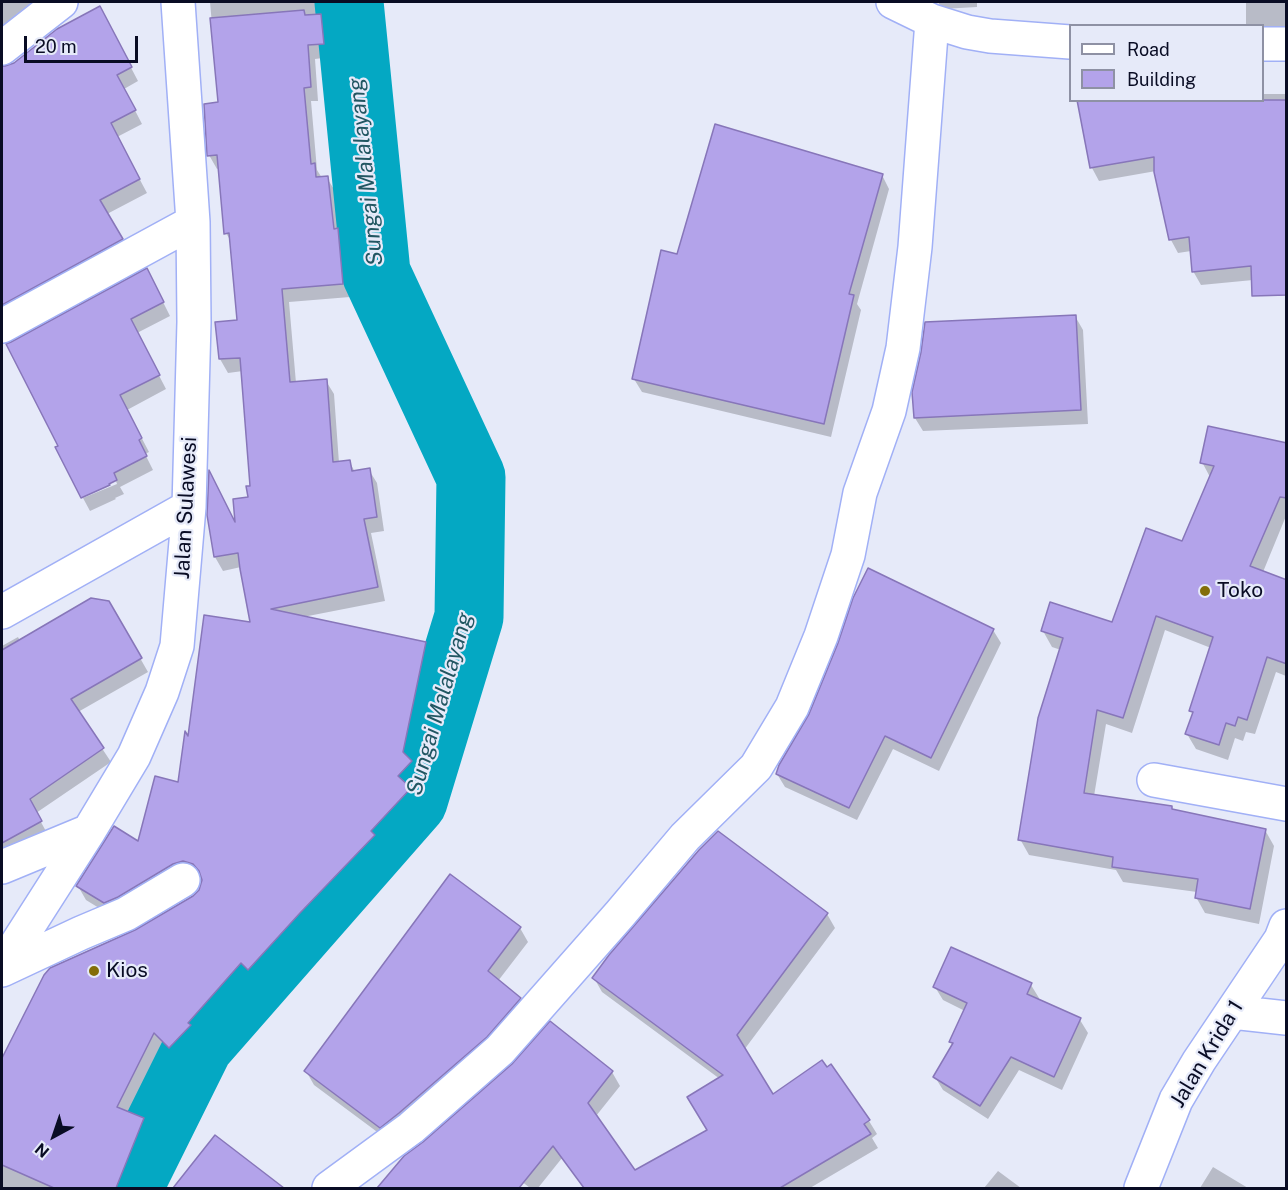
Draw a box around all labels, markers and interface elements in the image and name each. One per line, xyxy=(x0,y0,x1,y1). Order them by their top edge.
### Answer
scale bar xyxy=(27,24,141,62)
legend xyxy=(1069,24,1264,102)
text: 20 m xyxy=(35,36,77,57)
text: Road xyxy=(1127,39,1170,60)
text: Building xyxy=(1127,69,1196,90)
water label: Sungai Malalayang xyxy=(343,77,389,267)
street label: Jalan Sulawesi xyxy=(170,436,202,580)
place label: Toko xyxy=(1217,578,1263,604)
marker: Toko xyxy=(1198,584,1212,598)
water label: Sungai Malalayang xyxy=(401,610,479,798)
place label: Kios xyxy=(106,958,148,984)
marker: Kios xyxy=(87,964,101,978)
street label: Jalan Krida 1 xyxy=(1165,996,1249,1112)
north arrow xyxy=(24,1106,84,1166)
text: N xyxy=(31,1139,53,1161)

